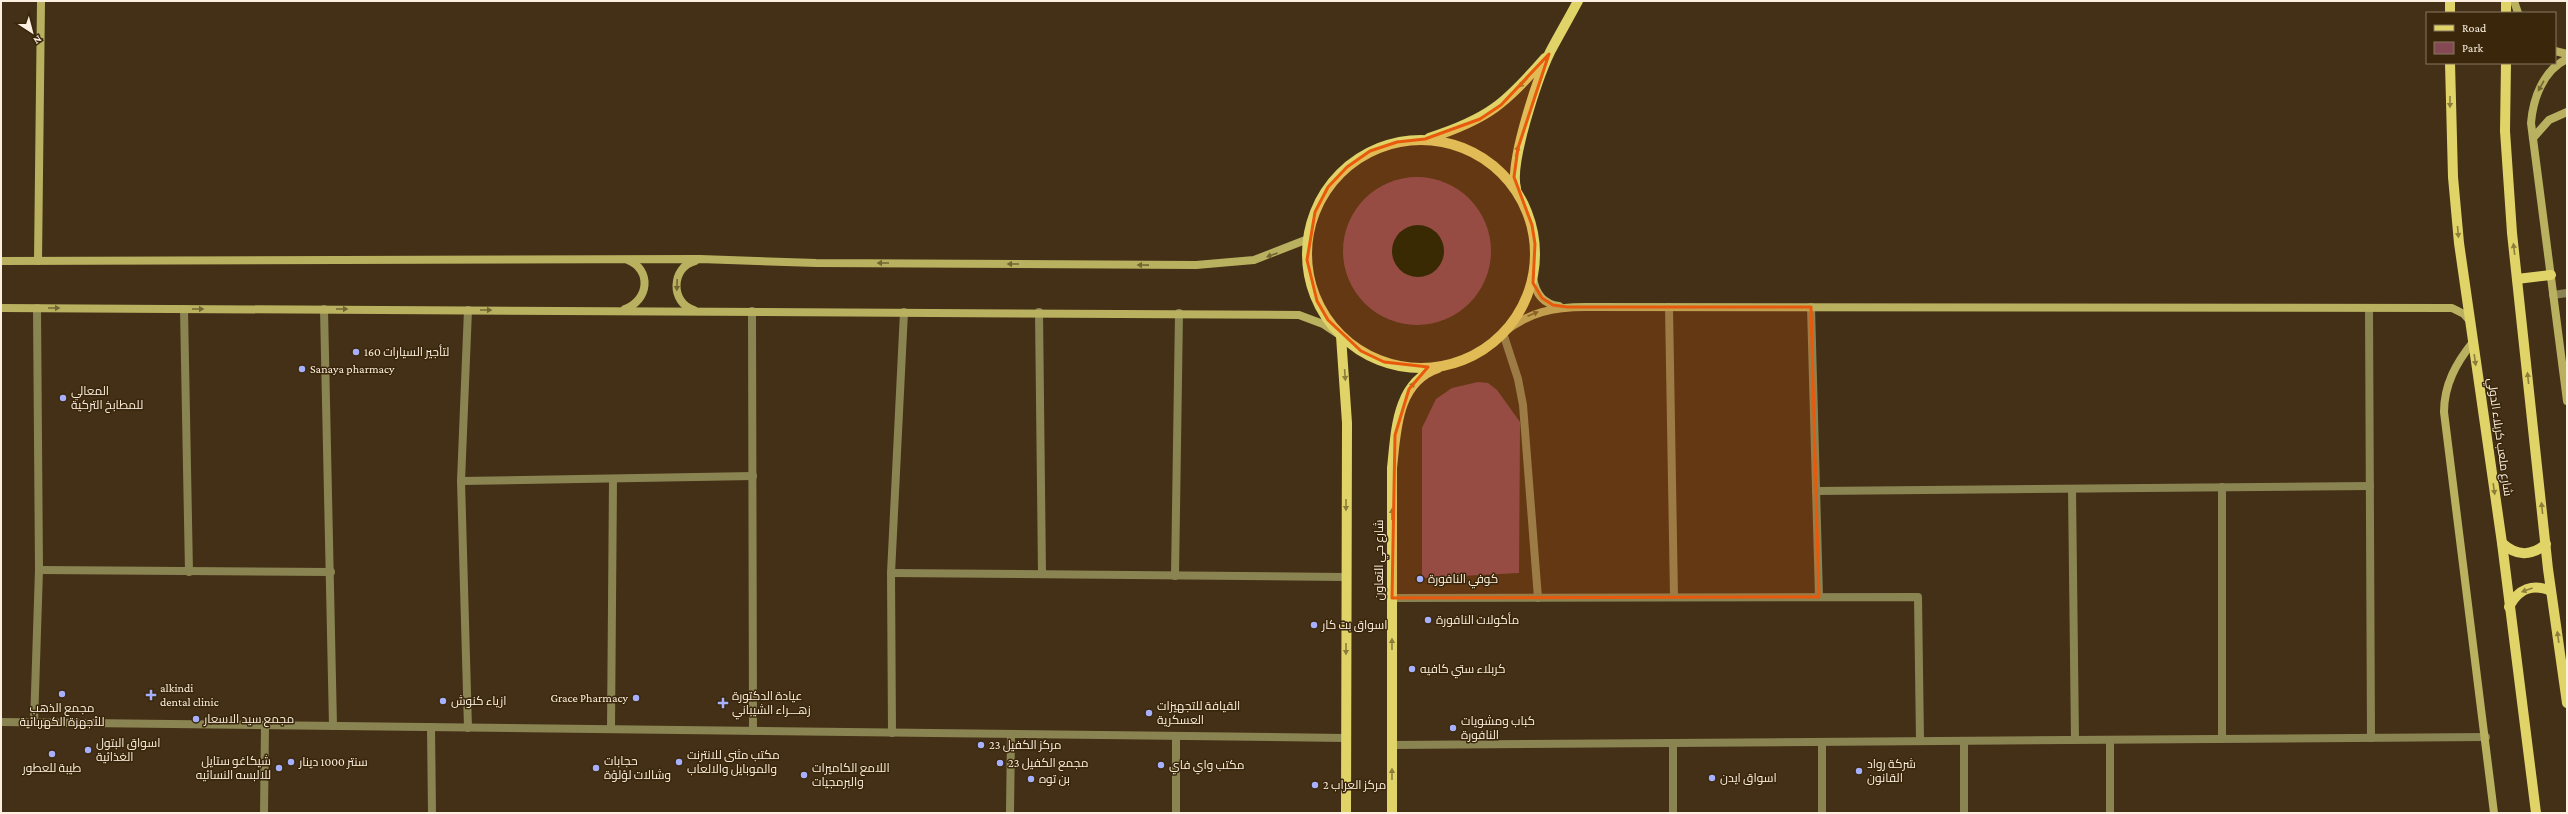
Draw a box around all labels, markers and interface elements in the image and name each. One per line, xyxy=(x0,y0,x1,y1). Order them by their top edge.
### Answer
north arrow xyxy=(12,12,52,52)
legend xyxy=(2426,12,2556,64)
text: Road xyxy=(2462,21,2487,35)
text: N xyxy=(31,33,44,47)
text: Park xyxy=(2462,41,2484,55)
one-way arrow xyxy=(1518,78,1528,88)
one-way arrow xyxy=(2537,81,2544,92)
one-way arrow xyxy=(2447,96,2454,108)
one-way arrow xyxy=(1515,145,1521,158)
one-way arrow xyxy=(2455,226,2461,238)
one-way arrow xyxy=(2511,243,2517,255)
one-way arrow xyxy=(1266,252,1278,258)
one-way arrow xyxy=(876,260,889,266)
one-way arrow xyxy=(1006,261,1019,267)
one-way arrow xyxy=(1136,262,1149,268)
one-way arrow xyxy=(674,279,681,291)
one-way arrow xyxy=(48,305,61,311)
one-way arrow xyxy=(192,306,205,312)
one-way arrow xyxy=(336,306,349,312)
one-way arrow xyxy=(480,307,493,313)
one-way arrow xyxy=(1527,310,1539,316)
place label: 160 لتأجير السيارات xyxy=(364,344,449,359)
marker: 160 لتأجير السيارات xyxy=(351,347,361,357)
one-way arrow xyxy=(2472,354,2478,367)
place label: Sanaya pharmacy xyxy=(310,362,395,376)
marker: Sanaya pharmacy xyxy=(297,364,307,374)
one-way arrow xyxy=(1341,369,1348,381)
one-way arrow xyxy=(2525,372,2531,384)
street label: شارع ملعب كربلاء الدولي xyxy=(2482,377,2515,498)
one-way arrow xyxy=(1408,382,1415,393)
place label: المعالي للمطابخ التركية xyxy=(71,384,143,413)
marker: المعالي للمطابخ التركية xyxy=(58,393,68,403)
one-way arrow xyxy=(2491,483,2497,495)
one-way arrow xyxy=(1343,499,1350,511)
one-way arrow xyxy=(2539,502,2545,514)
one-way arrow xyxy=(1389,507,1395,520)
street label: شارع حي التعاون xyxy=(1372,520,1389,600)
place label: كوفي النافورة xyxy=(1428,572,1498,589)
marker: كوفي النافورة xyxy=(1415,574,1425,584)
one-way arrow xyxy=(2520,587,2532,593)
place label: مأكولات النافورة xyxy=(1436,612,1519,627)
marker: مأكولات النافورة xyxy=(1423,615,1433,625)
place label: اسواق بت كار xyxy=(1321,618,1387,632)
marker: اسواق بت كار xyxy=(1309,620,1319,630)
one-way arrow xyxy=(2555,631,2561,643)
one-way arrow xyxy=(1389,637,1395,650)
one-way arrow xyxy=(1343,643,1349,656)
place label: كربلاء ستي كافيه xyxy=(1420,662,1505,679)
marker: كربلاء ستي كافيه xyxy=(1407,664,1417,674)
place label: alkindi dental clinic xyxy=(160,681,219,709)
marker: مجمع الذهب للأجهزة الكهربائية xyxy=(57,689,67,699)
marker: alkindi dental clinic xyxy=(145,689,157,701)
place label: عيادة الدكتورة زهـــراء الشيباني xyxy=(732,689,811,720)
place label: Grace Pharmacy xyxy=(550,691,628,705)
marker: Grace Pharmacy xyxy=(631,693,641,703)
place label: ازياء كنوش xyxy=(451,694,506,708)
marker: ازياء كنوش xyxy=(438,696,448,706)
marker: عيادة الدكتورة زهـــراء الشيباني xyxy=(717,697,729,709)
place label: القيافة للتجهيزات العسكرية xyxy=(1157,699,1240,727)
place label: مجمع الذهب للأجهزة الكهربائية xyxy=(19,701,105,729)
marker: القيافة للتجهيزات العسكرية xyxy=(1144,708,1154,718)
place label: مجمع سيد الاسعار xyxy=(203,712,294,727)
marker: مجمع سيد الاسعار xyxy=(191,714,201,724)
place label: كباب ومشويات النافورة xyxy=(1461,714,1535,742)
marker: كباب ومشويات النافورة xyxy=(1448,723,1458,733)
place label: اسواق البتول الغذائية xyxy=(96,736,160,764)
place label: مركز الكفيل 23 xyxy=(989,738,1061,752)
marker: مركز الكفيل 23 xyxy=(976,740,986,750)
marker: اسواق البتول الغذائية xyxy=(83,745,93,755)
place label: مكتب مثنى للانترنت والموبايل والالعاب xyxy=(687,748,780,776)
marker: طيبة للعطور xyxy=(47,749,57,759)
place label: شيكاغو ستايل للالبسه النسائيه xyxy=(196,754,271,782)
place label: حجابات وشالات لؤلؤة xyxy=(604,754,671,782)
place label: سنتر 1000 دينار xyxy=(298,755,368,769)
place label: مجمع الكفيل 23 xyxy=(1008,756,1089,771)
marker: سنتر 1000 دينار xyxy=(286,757,296,767)
marker: مكتب مثنى للانترنت والموبايل والالعاب xyxy=(674,757,684,767)
place label: شركة رواد القانون xyxy=(1867,757,1916,785)
marker: مجمع الكفيل 23 xyxy=(995,758,1005,768)
place label: مكتب واي فاي xyxy=(1169,758,1245,775)
marker: مكتب واي فاي xyxy=(1156,760,1166,770)
place label: طيبة للعطور xyxy=(22,761,82,775)
place label: اللامع الكاميرات والبرمجيات xyxy=(812,761,890,789)
marker: شيكاغو ستايل للالبسه النسائيه xyxy=(274,763,284,773)
marker: حجابات وشالات لؤلؤة xyxy=(591,763,601,773)
marker: شركة رواد القانون xyxy=(1854,766,1864,776)
one-way arrow xyxy=(1389,767,1395,780)
marker: اللامع الكاميرات والبرمجيات xyxy=(799,770,809,780)
place label: اسواق ايدن xyxy=(1720,771,1777,785)
place label: بن توه xyxy=(1039,772,1070,786)
marker: اسواق ايدن xyxy=(1707,773,1717,783)
marker: بن توه xyxy=(1026,774,1036,784)
place label: مركز العراب 2 xyxy=(1323,778,1386,792)
marker: مركز العراب 2 xyxy=(1310,780,1320,790)

